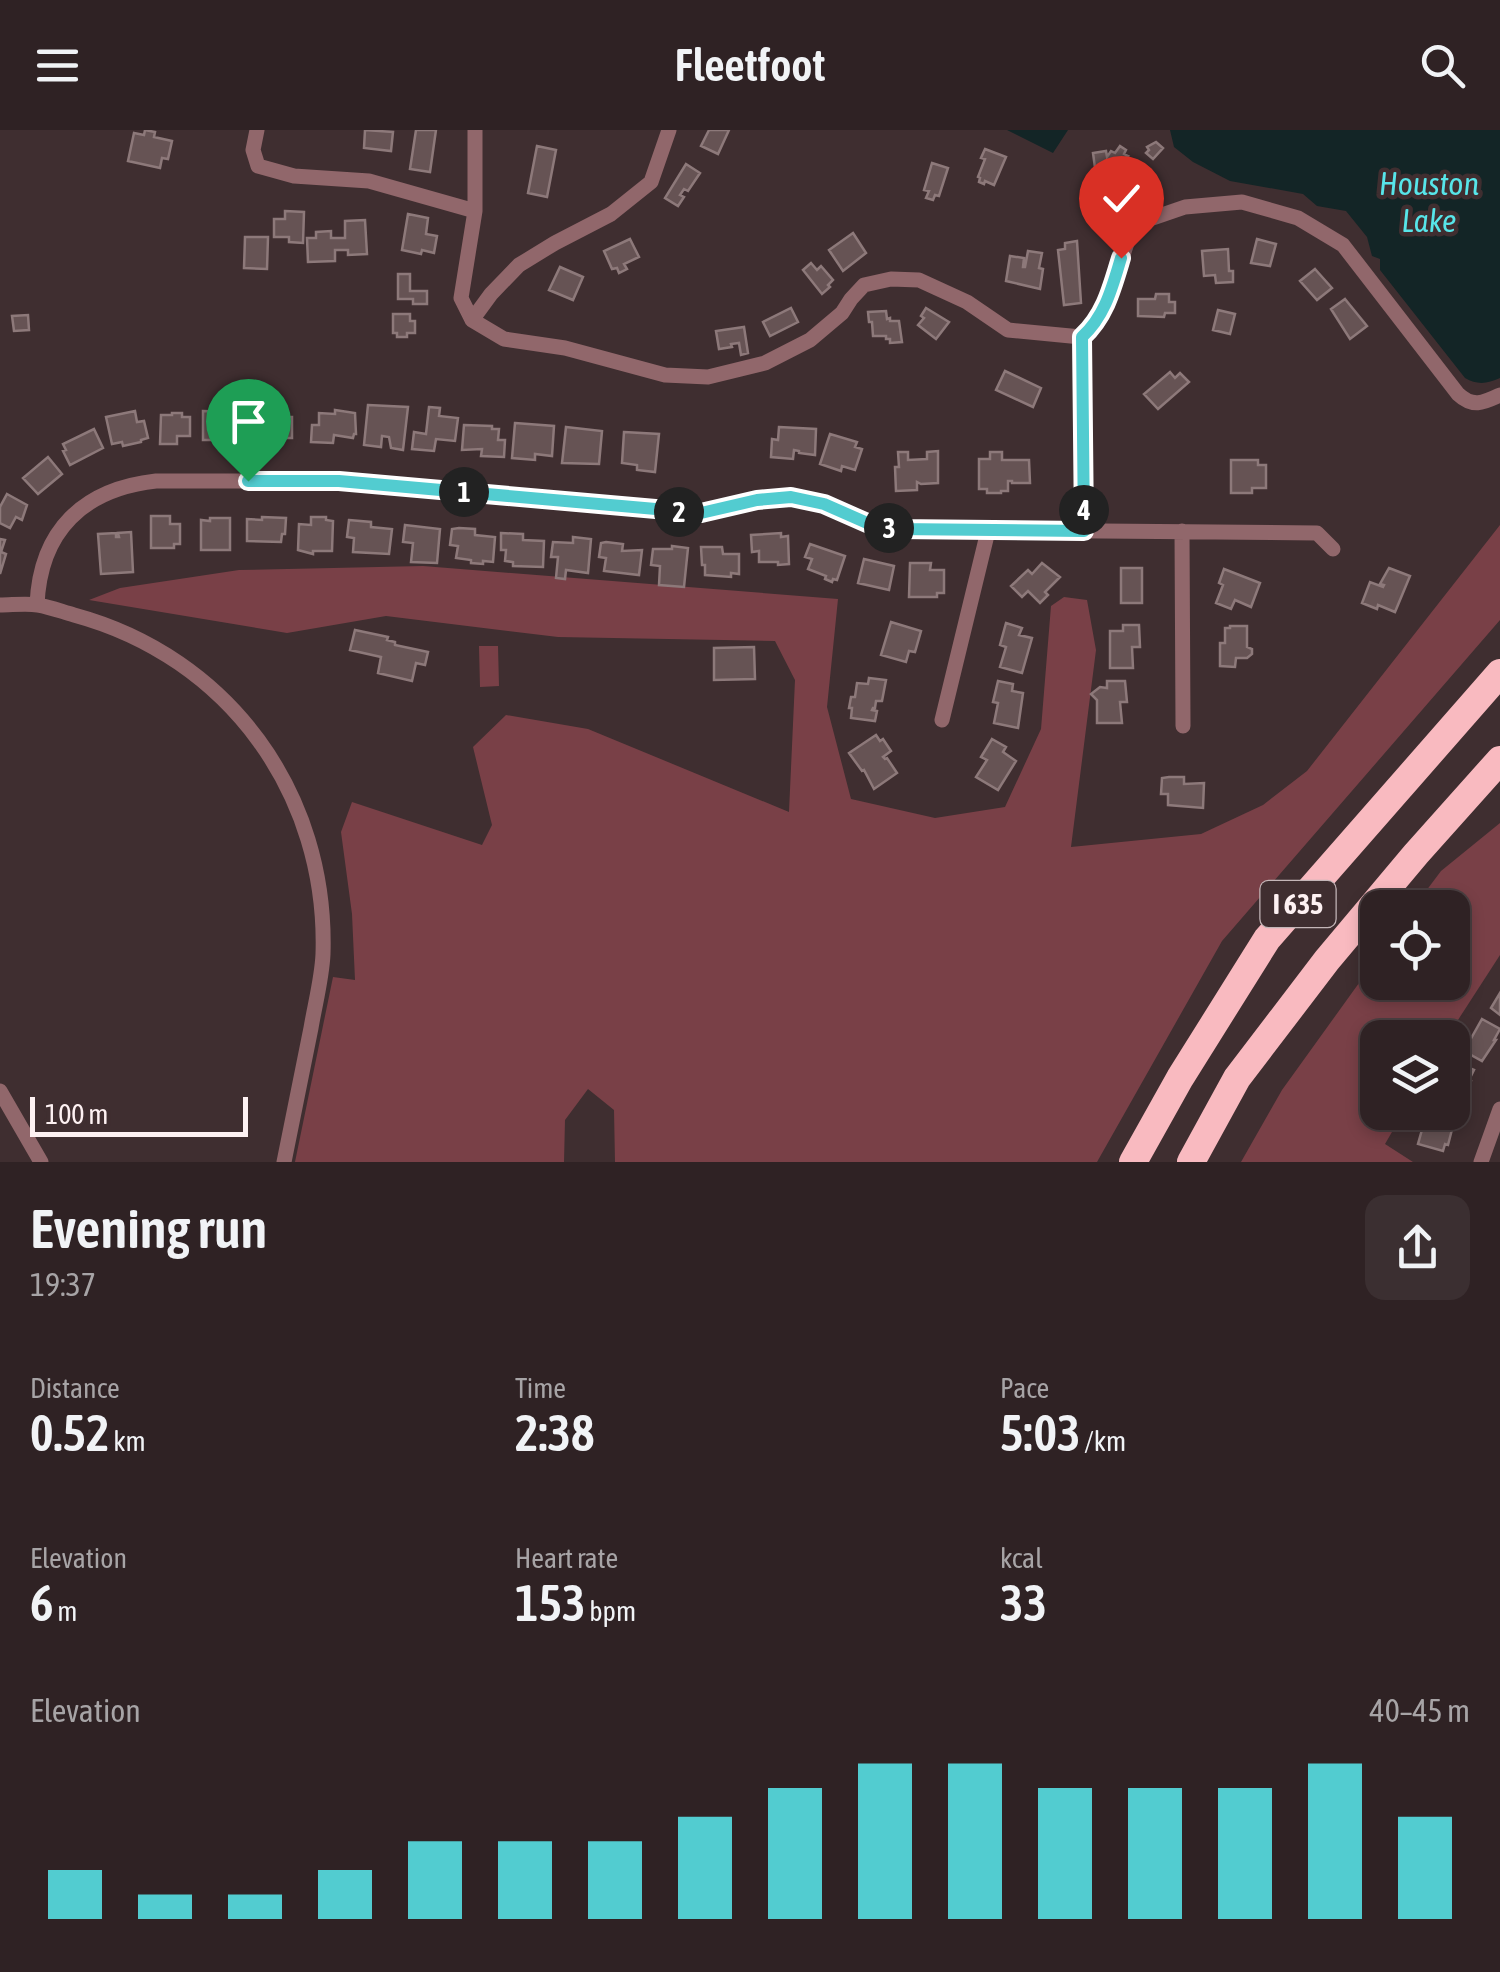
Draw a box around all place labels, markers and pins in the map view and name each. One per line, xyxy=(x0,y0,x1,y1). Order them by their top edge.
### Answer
pin xyxy=(1079,156,1164,259)
pin xyxy=(206,379,291,482)
pin: 1 xyxy=(439,467,489,517)
pin: 4 xyxy=(1059,485,1109,535)
pin: 2 xyxy=(654,487,704,537)
pin: 3 xyxy=(864,503,914,553)

